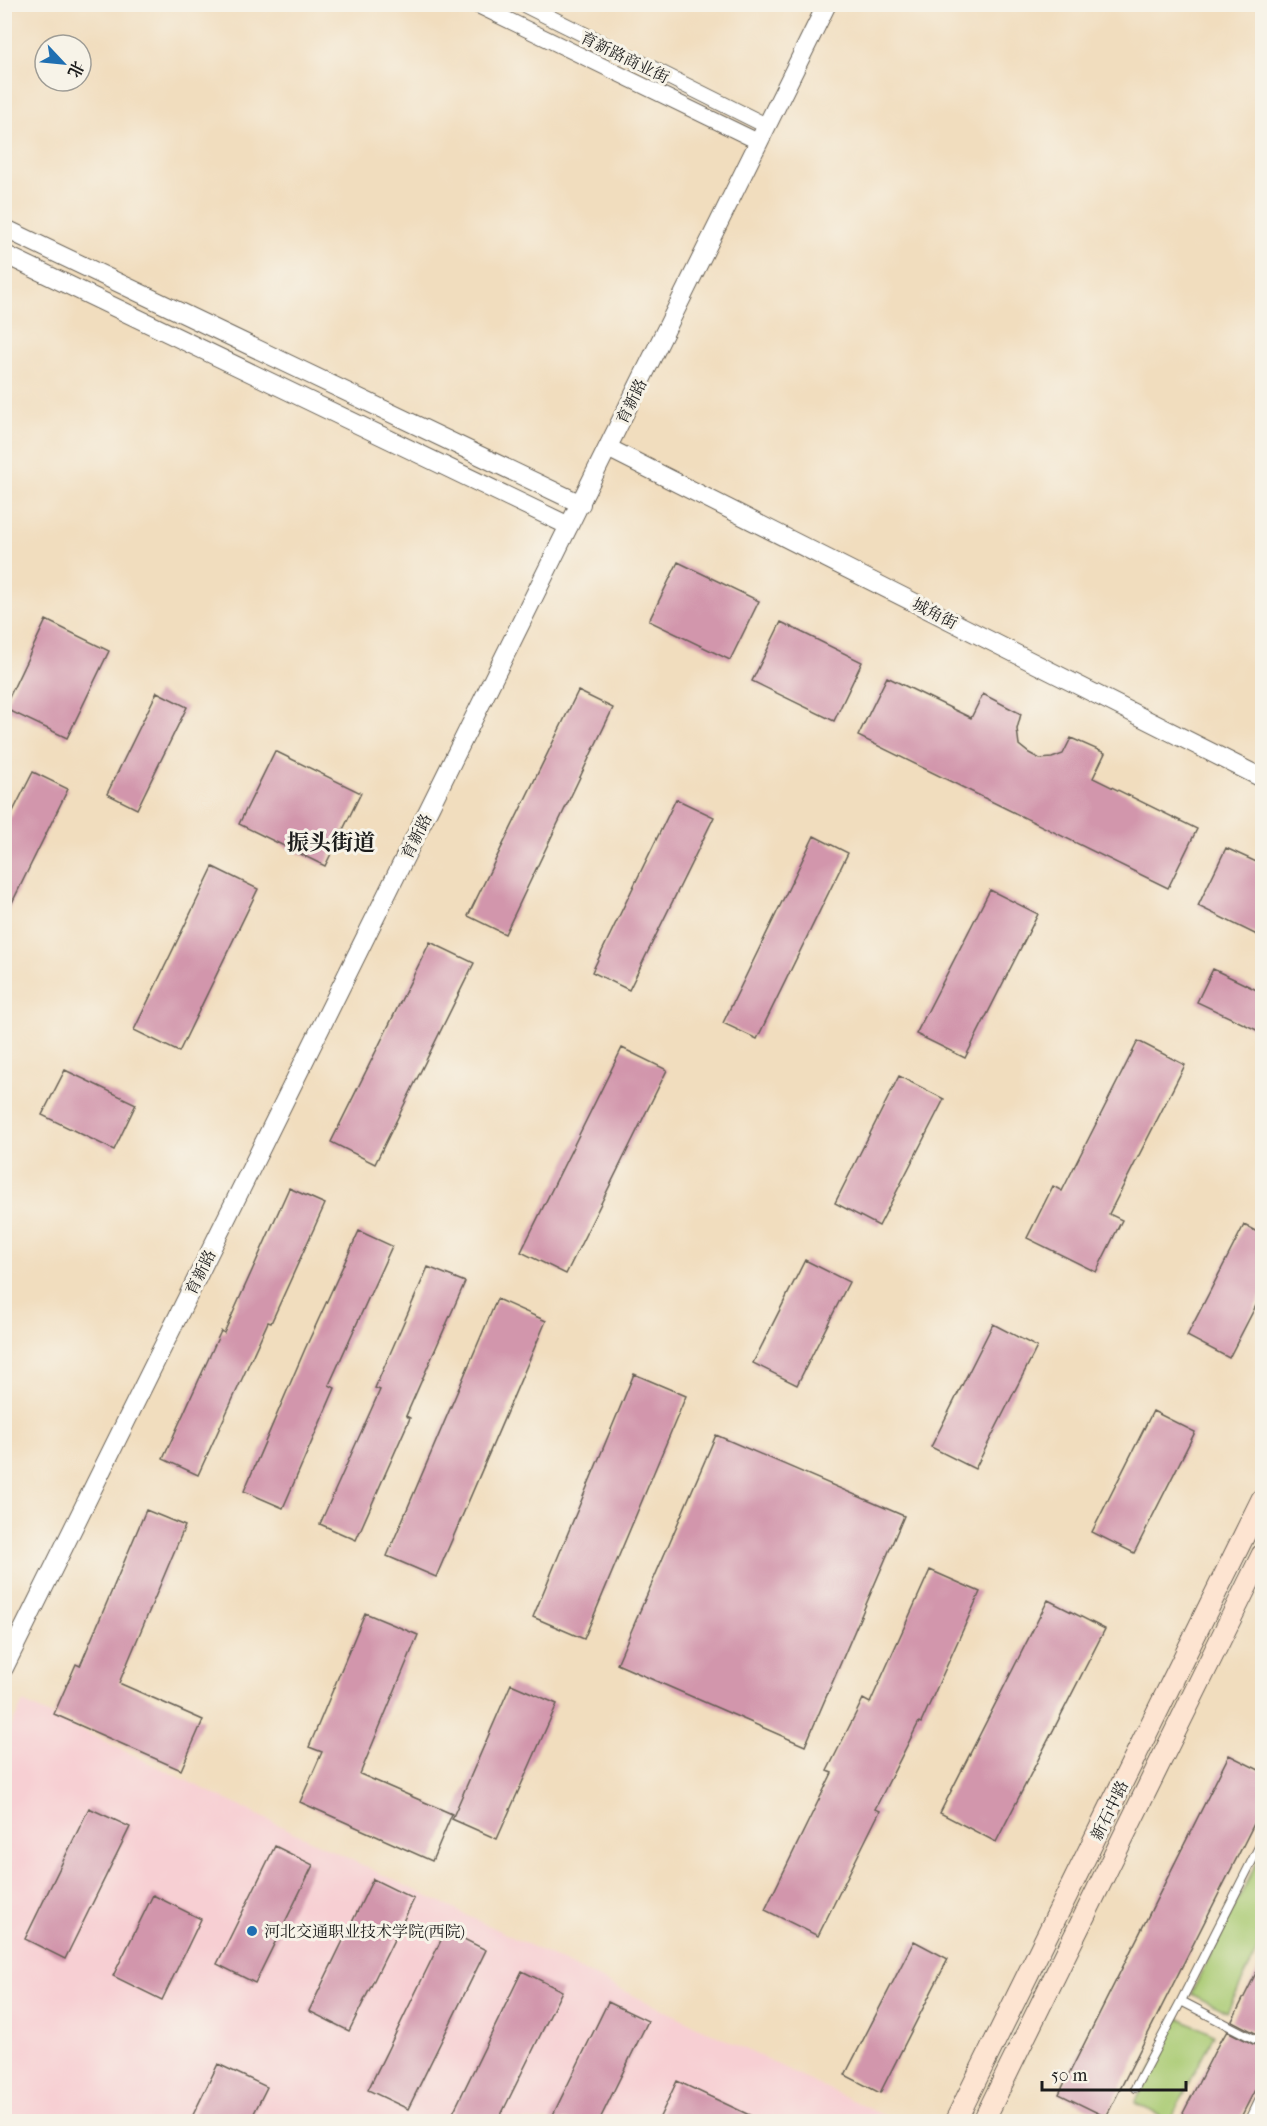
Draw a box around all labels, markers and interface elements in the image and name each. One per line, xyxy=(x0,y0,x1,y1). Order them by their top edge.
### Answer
street label: 育新路商业街 xyxy=(577,28,672,87)
north arrow xyxy=(33,33,93,93)
text: 北 xyxy=(64,58,88,81)
street label: 育新路 xyxy=(612,375,651,427)
street label: 城角街 xyxy=(909,594,960,633)
street label: 育新路 xyxy=(397,810,436,862)
district label: 振头街道 xyxy=(287,830,375,856)
street label: 育新路 xyxy=(181,1246,220,1298)
street label: 新石中路 xyxy=(1087,1777,1132,1843)
place label: 河北交通职业技术学院(西院) xyxy=(264,1922,465,1941)
marker: 河北交通职业技术学院(西院) xyxy=(245,1924,259,1938)
scale bar xyxy=(1042,2054,1186,2092)
text: 50 m xyxy=(1051,2065,1088,2086)

